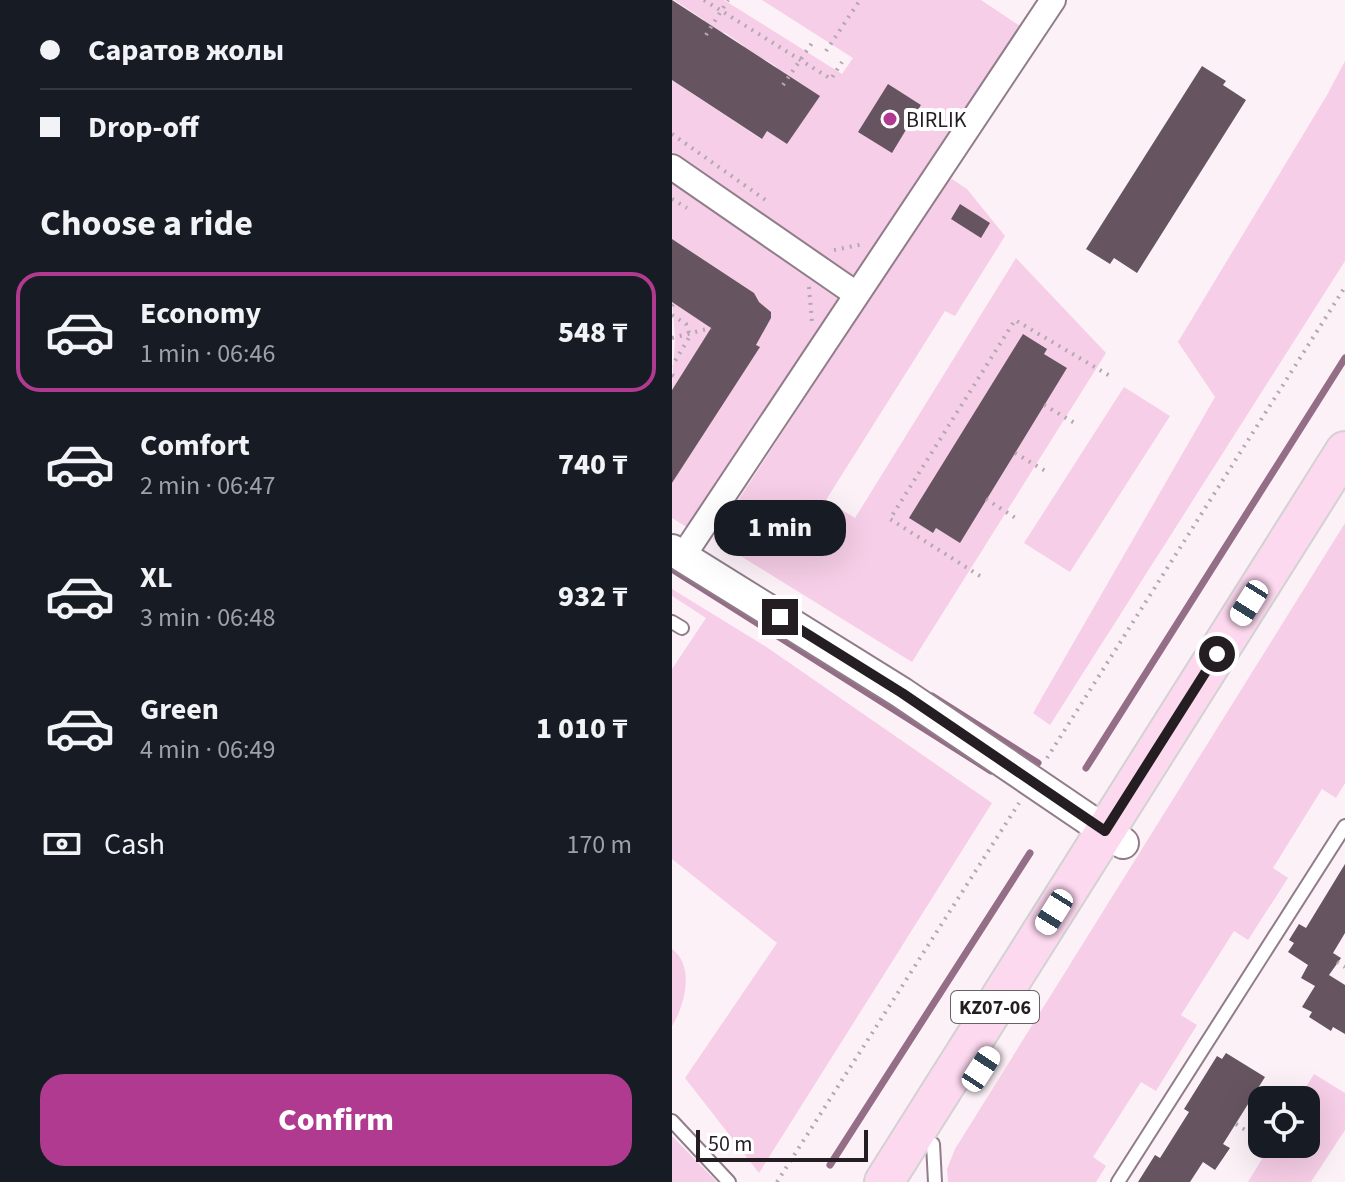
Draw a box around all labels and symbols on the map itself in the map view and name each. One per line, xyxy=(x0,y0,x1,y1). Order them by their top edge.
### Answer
place label: BIRLIK xyxy=(906,104,967,136)
marker: BIRLIK xyxy=(881,110,899,128)
callout: 1 min xyxy=(714,501,846,557)
car xyxy=(1226,576,1272,630)
route end xyxy=(762,599,798,635)
route start xyxy=(1199,636,1235,672)
car xyxy=(1031,885,1077,939)
road number: KZ07-06 xyxy=(951,991,1039,1023)
car xyxy=(958,1042,1004,1096)
scale bar xyxy=(696,1126,868,1162)

